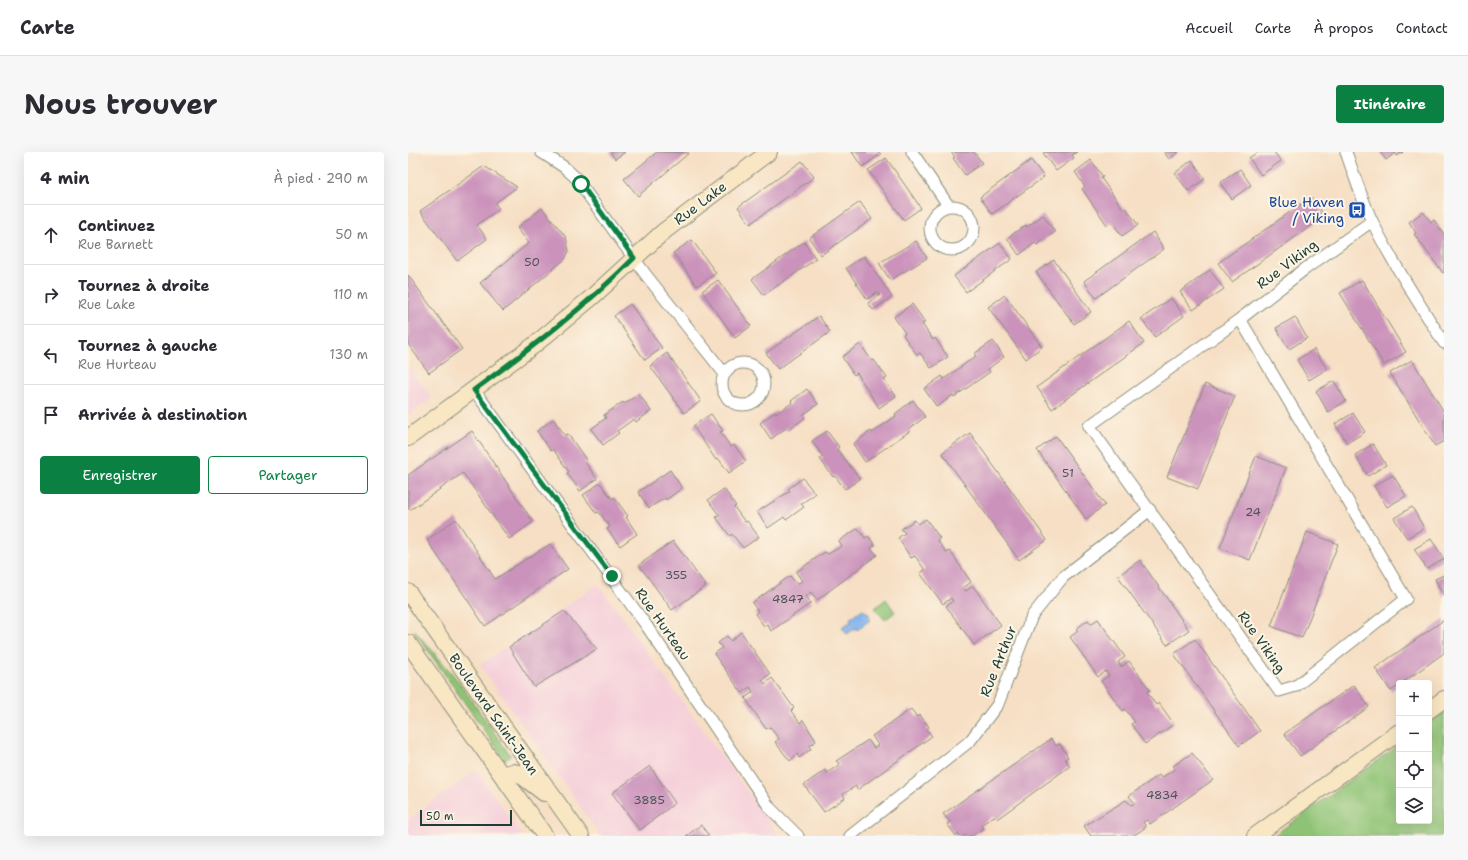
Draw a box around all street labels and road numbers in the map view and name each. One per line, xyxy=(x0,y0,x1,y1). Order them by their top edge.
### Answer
street label: Rue Lake xyxy=(670,177,730,229)
street label: Rue Viking xyxy=(1253,235,1321,293)
street label: Rue Hurteau xyxy=(631,584,695,664)
street label: Rue Viking xyxy=(1234,607,1290,677)
street label: Rue Arthur xyxy=(976,622,1021,699)
street label: Boulevard Saint-Jean xyxy=(445,650,543,779)

